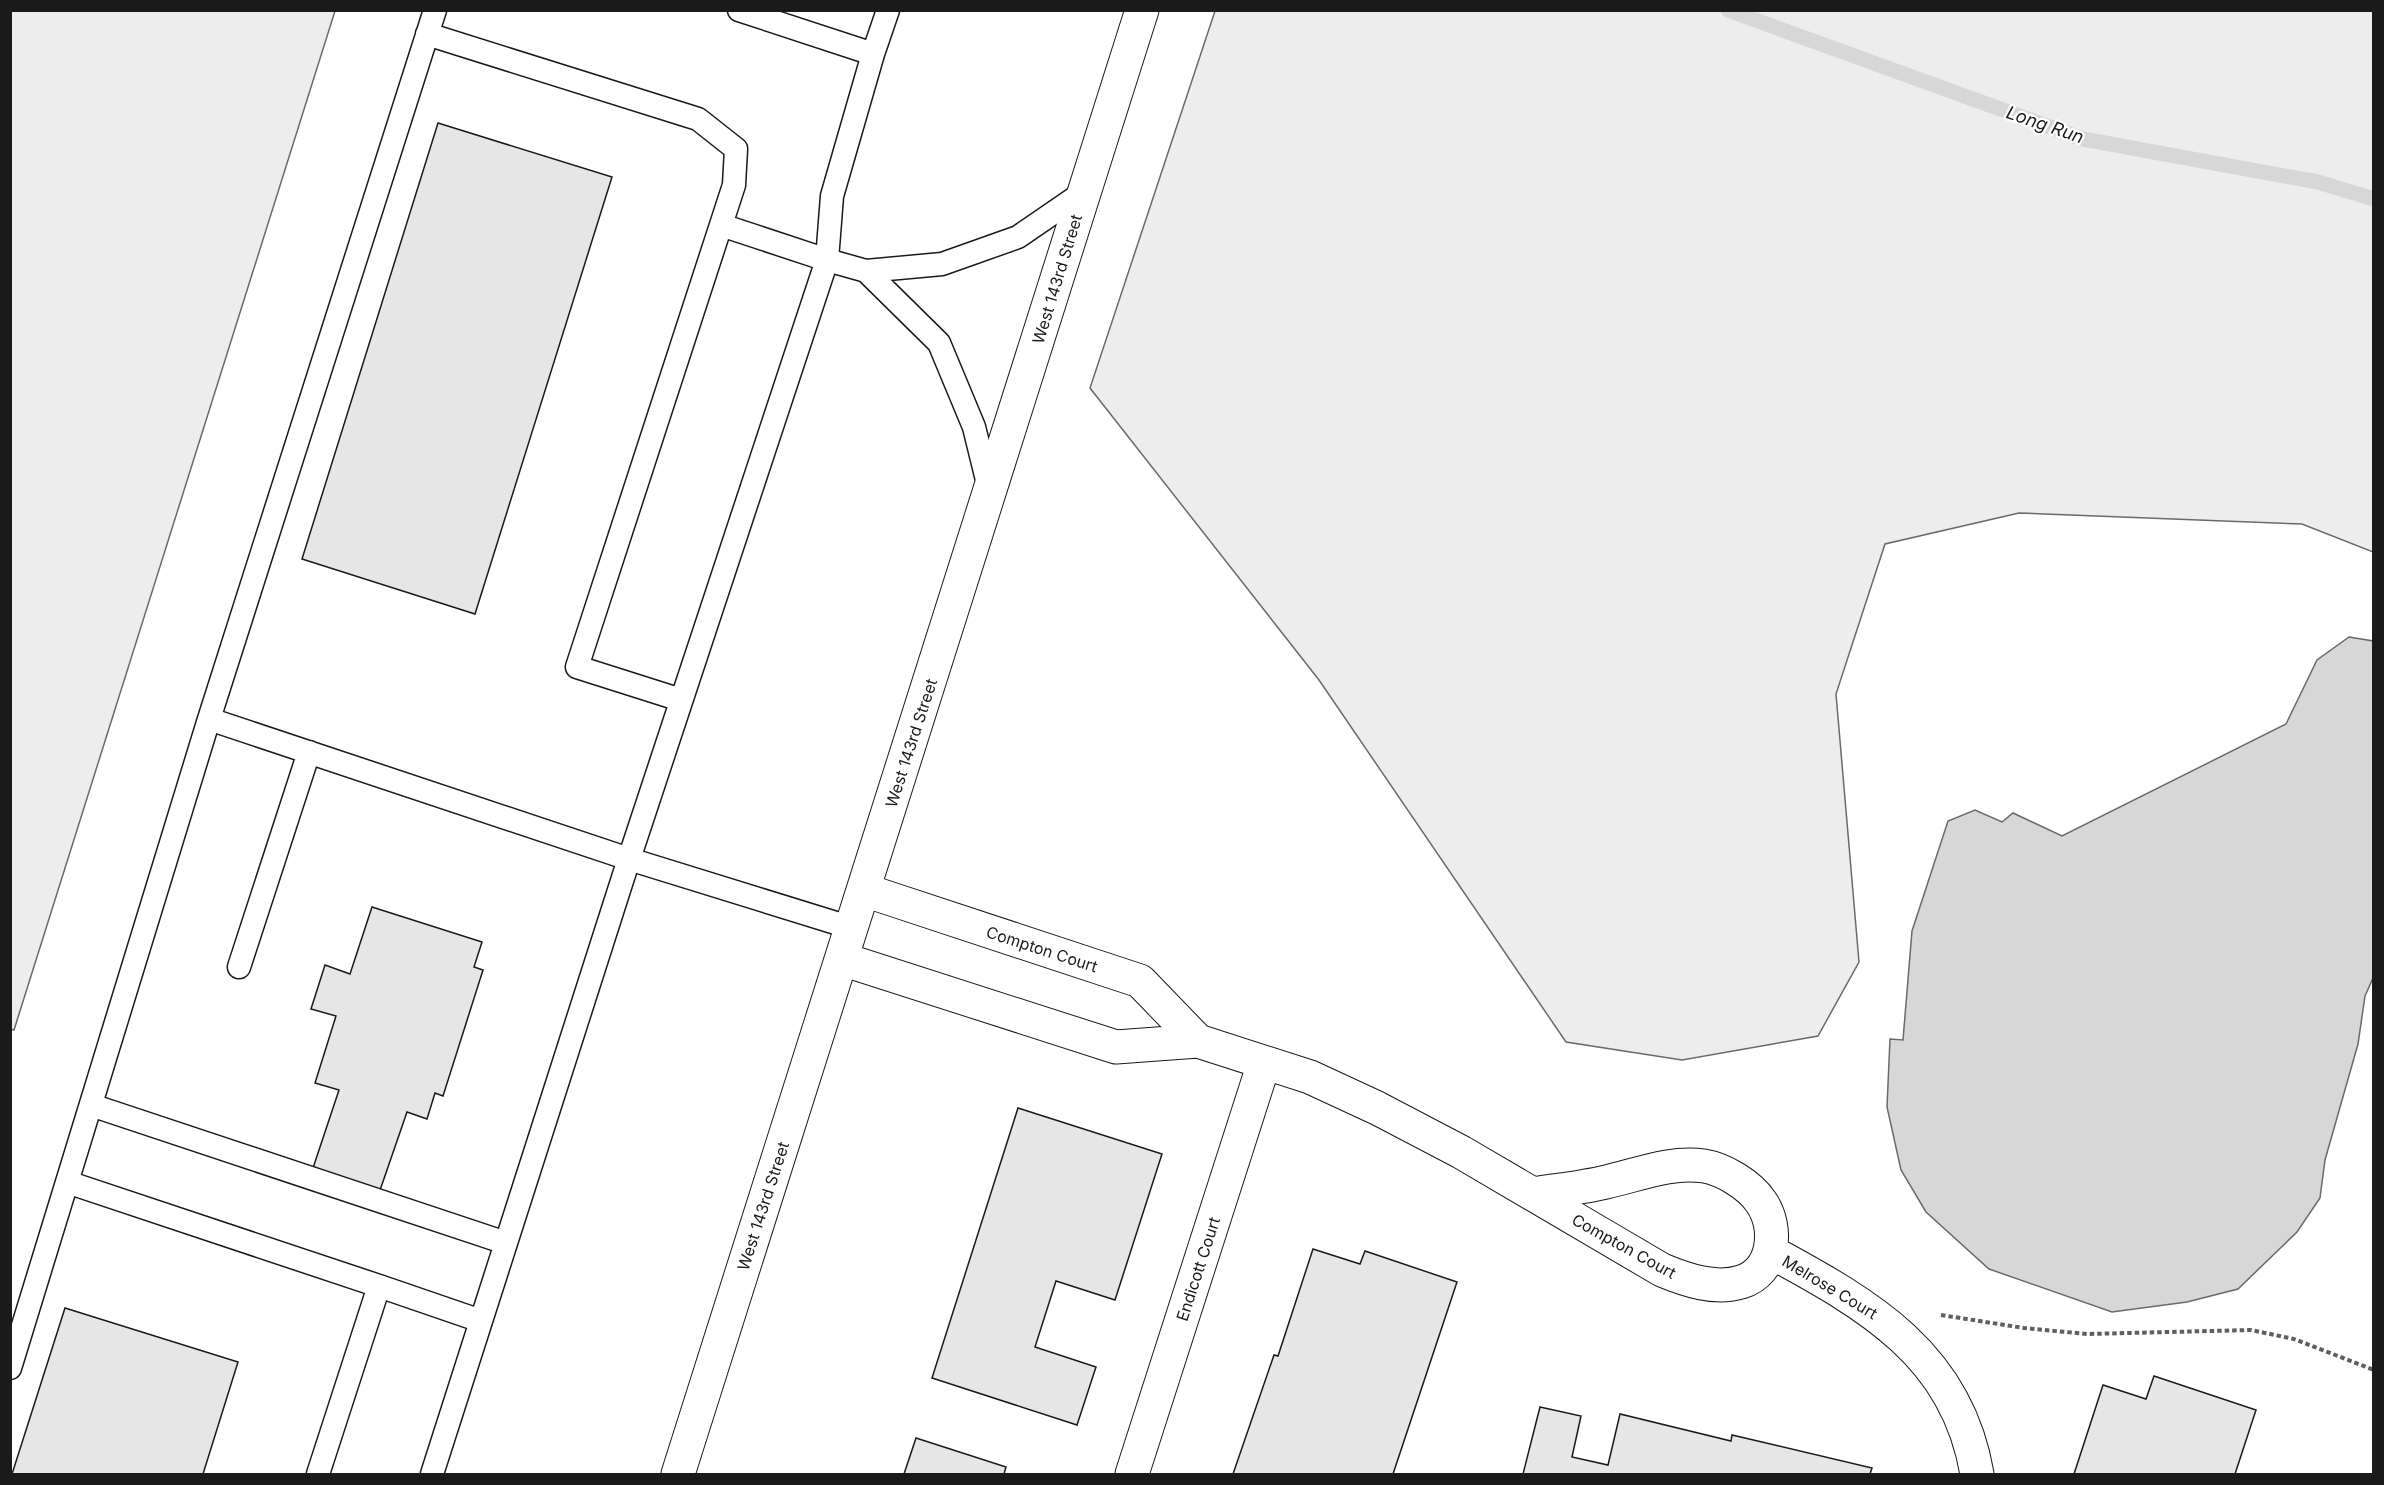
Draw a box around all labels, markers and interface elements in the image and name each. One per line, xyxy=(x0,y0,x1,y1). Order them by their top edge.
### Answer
water label: Long Run xyxy=(2004,101,2087,148)
street label: West 143rd Street xyxy=(1028,212,1086,346)
street label: West 143rd Street xyxy=(881,676,941,810)
street label: Compton Court xyxy=(984,922,1100,976)
street label: West 143rd Street xyxy=(733,1139,793,1273)
street label: Compton Court xyxy=(1568,1209,1680,1283)
street label: Endicott Court xyxy=(1172,1214,1224,1324)
street label: Melrose Court xyxy=(1779,1251,1881,1323)

